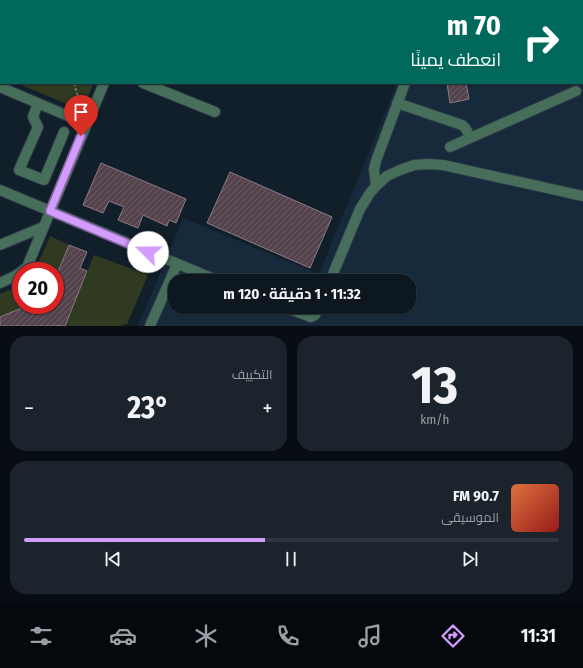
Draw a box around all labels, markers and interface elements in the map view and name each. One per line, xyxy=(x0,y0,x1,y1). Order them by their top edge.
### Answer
text: 70 m xyxy=(447,9,501,42)
icon: right xyxy=(515,16,567,68)
text: انعطف يمينًا xyxy=(410,49,501,71)
pin xyxy=(64,95,98,136)
icon: arrive xyxy=(70,101,92,123)
position arrow xyxy=(127,231,169,273)
speed limit sign: 20 xyxy=(12,262,64,314)
text: 11:32 · 1 دقيقة · 120 m xyxy=(223,285,361,303)
text: 13 xyxy=(411,354,458,417)
text: التكييف xyxy=(232,367,273,382)
text: 23° xyxy=(127,390,169,426)
text: − xyxy=(24,395,34,422)
text: + xyxy=(262,395,273,422)
text: km/h xyxy=(420,412,449,427)
text: 90.7 FM xyxy=(453,487,499,505)
text: الموسيقى xyxy=(441,510,499,525)
icon: previous xyxy=(102,548,124,570)
icon: pause xyxy=(280,548,302,570)
icon: next xyxy=(459,548,481,570)
icon: filters xyxy=(27,622,55,650)
icon: car xyxy=(109,622,137,650)
icon: climate xyxy=(192,622,220,650)
icon: phone xyxy=(274,622,302,650)
icon: music xyxy=(356,622,384,650)
icon: directions xyxy=(439,622,467,650)
text: 11:31 xyxy=(521,625,556,647)

